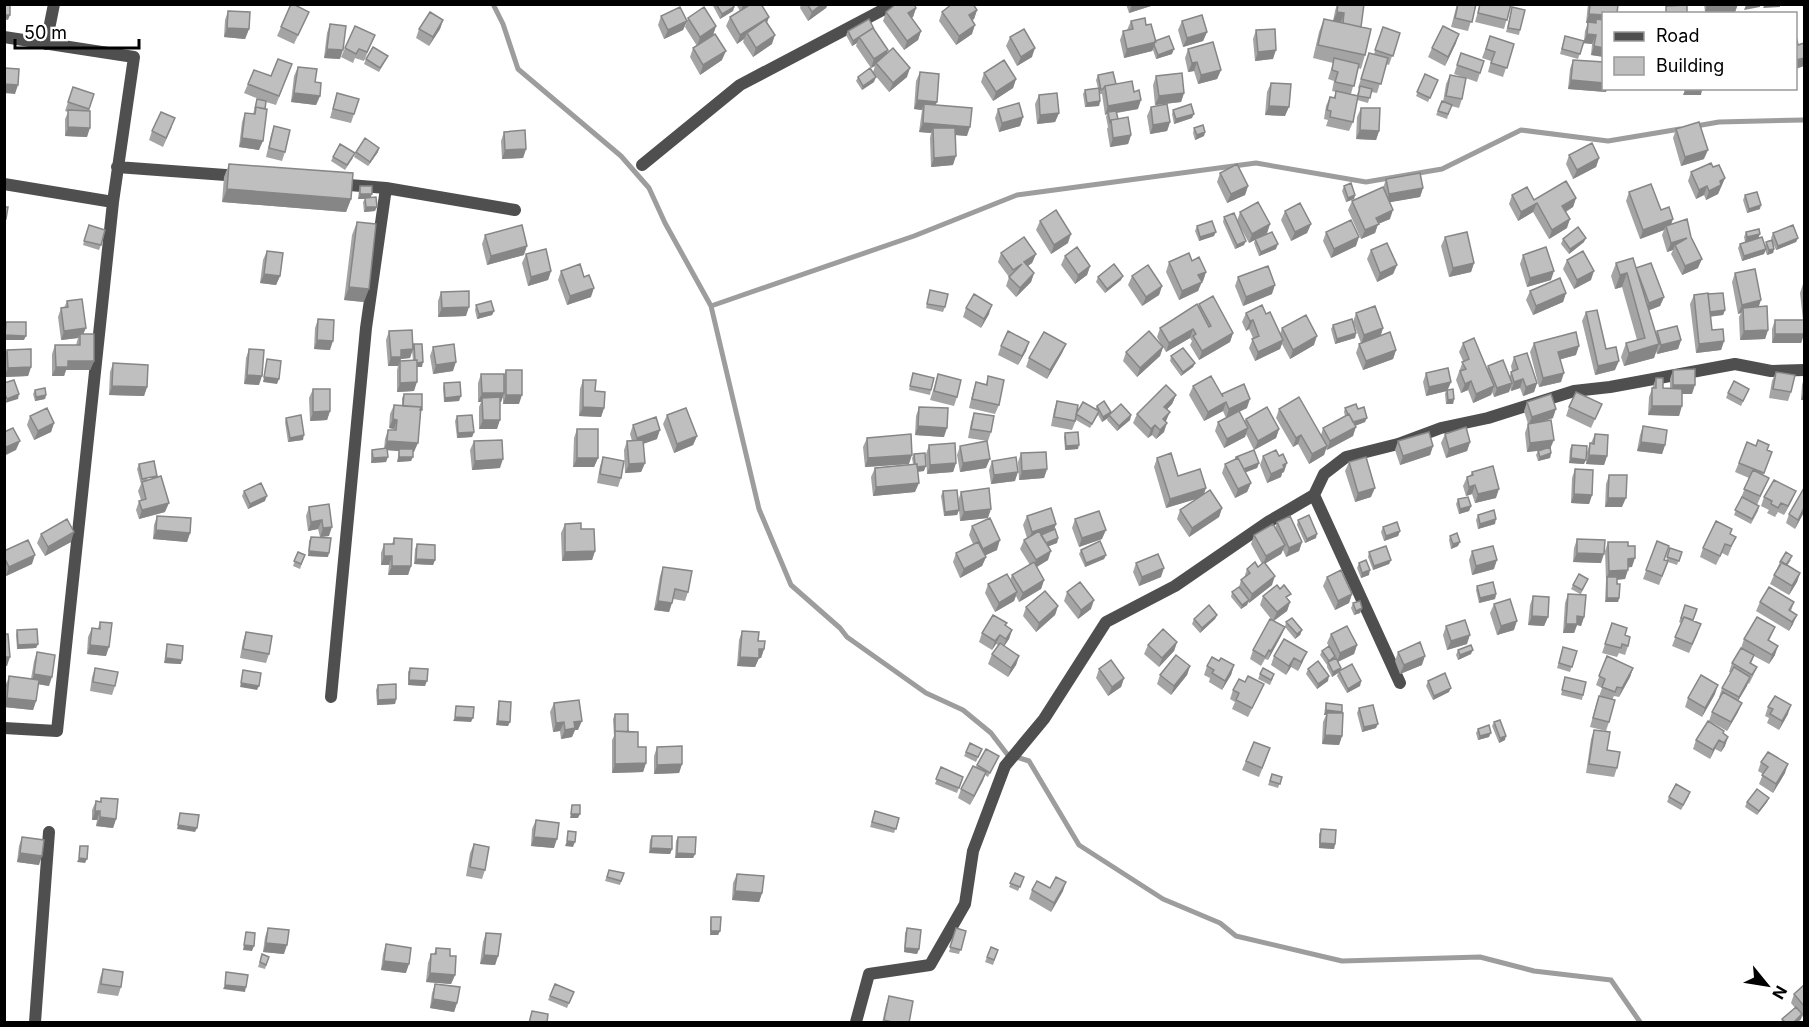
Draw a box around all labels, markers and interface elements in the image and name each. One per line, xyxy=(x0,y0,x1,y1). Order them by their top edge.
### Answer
scale bar xyxy=(15,12,140,50)
legend xyxy=(1602,12,1797,90)
text: 50 m xyxy=(24,22,67,43)
text: Road xyxy=(1656,25,1699,46)
text: Building xyxy=(1656,55,1724,76)
north arrow xyxy=(1737,955,1797,1015)
text: N xyxy=(1768,982,1792,1003)

